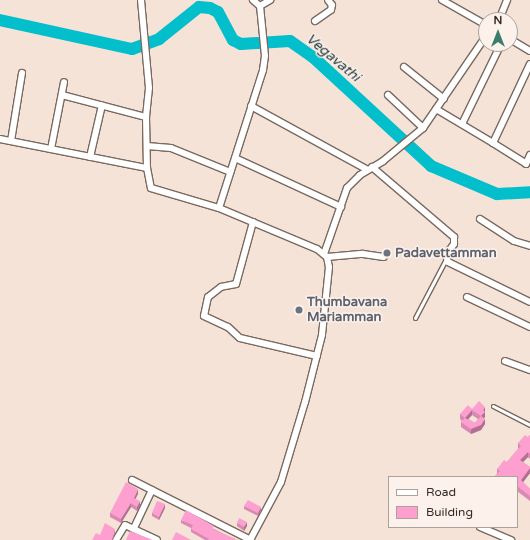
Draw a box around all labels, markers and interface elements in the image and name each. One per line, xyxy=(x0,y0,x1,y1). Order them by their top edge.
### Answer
north arrow xyxy=(478,12,518,52)
text: N xyxy=(494,14,502,27)
water label: Vegavathi xyxy=(302,30,364,86)
place label: Padavettamman xyxy=(395,245,497,261)
marker: Padavettamman xyxy=(382,248,392,258)
place label: Thumbavana Mariamman xyxy=(307,295,387,326)
marker: Thumbavana Mariamman xyxy=(294,305,304,315)
legend xyxy=(388,476,518,528)
text: Road xyxy=(426,485,456,499)
text: Building xyxy=(426,505,473,519)

